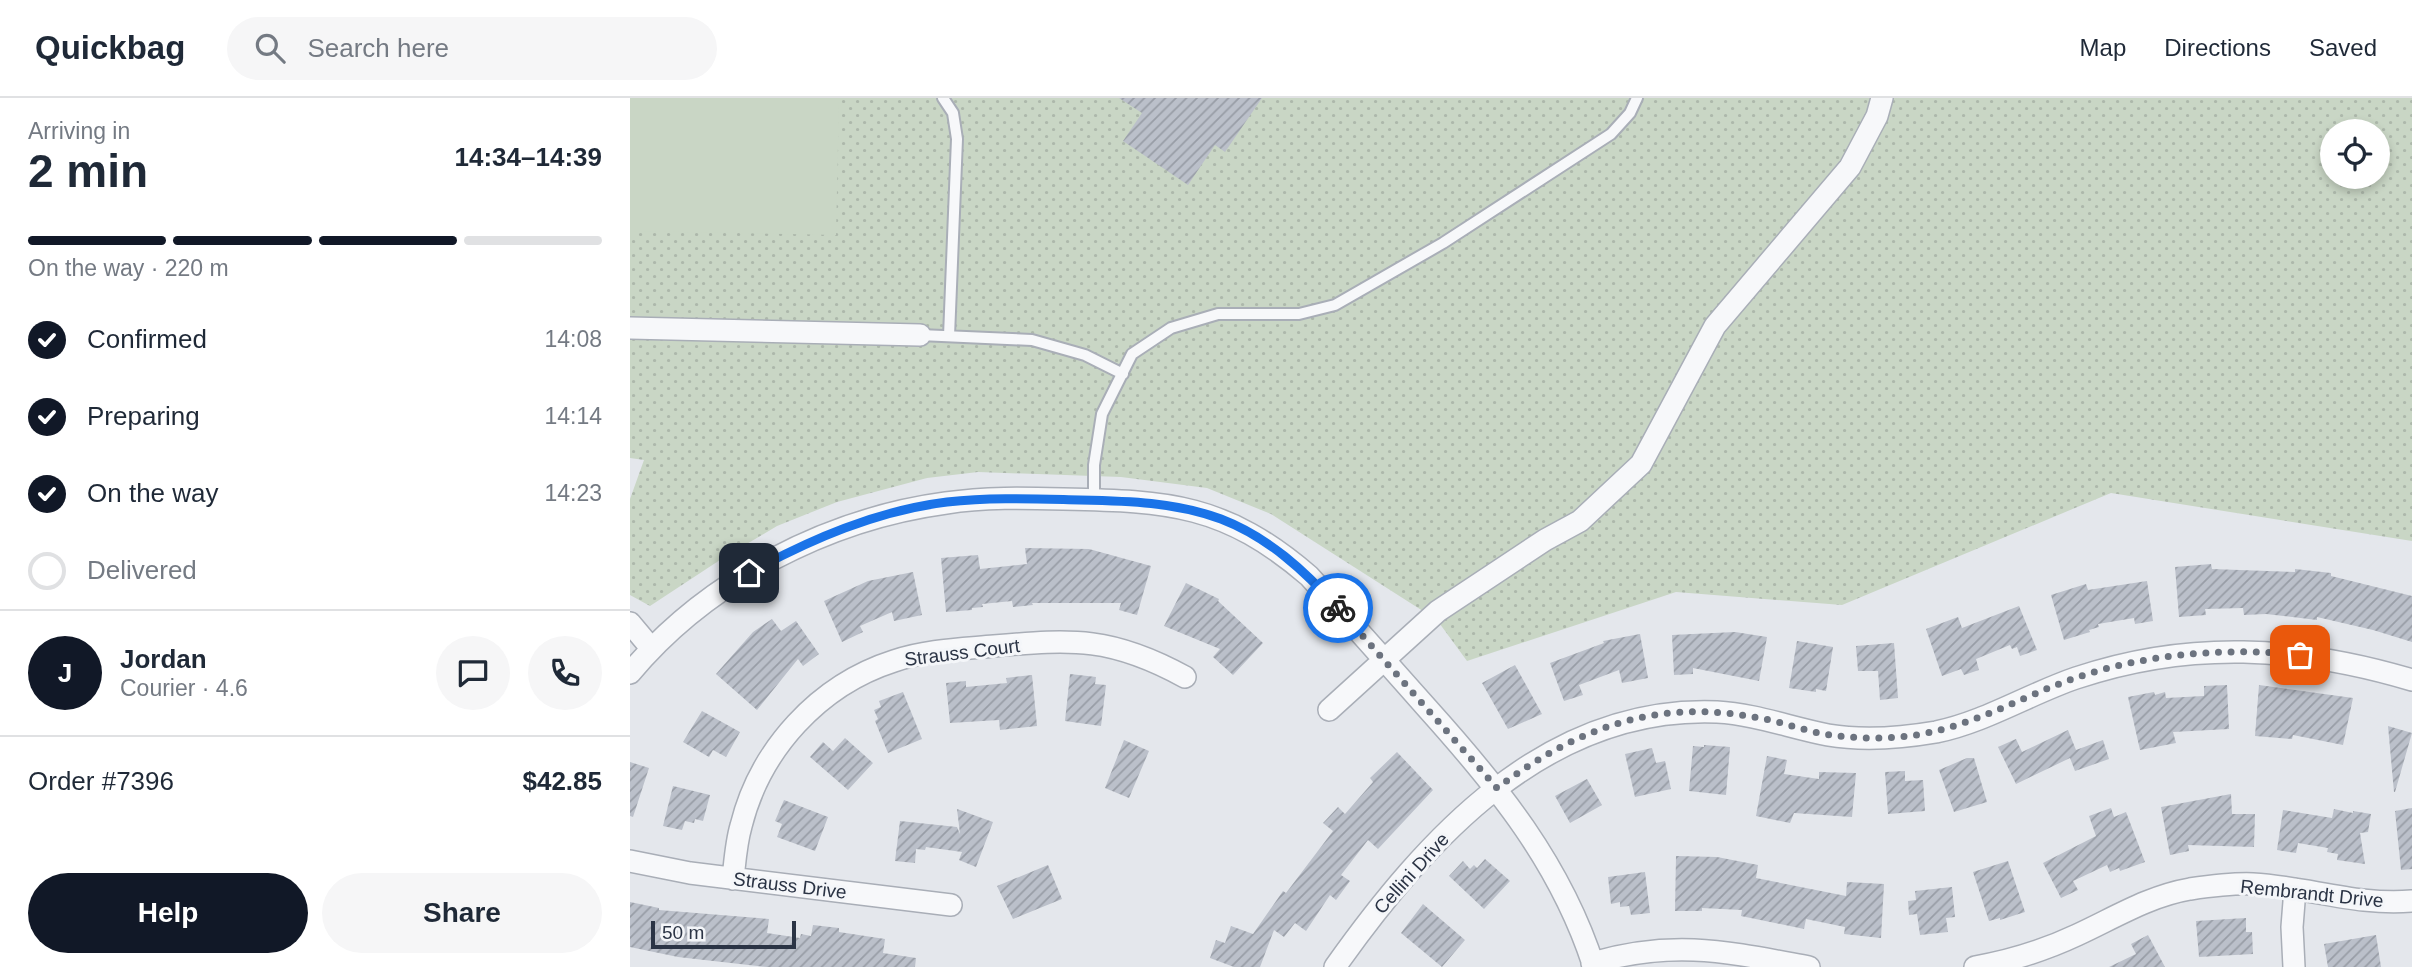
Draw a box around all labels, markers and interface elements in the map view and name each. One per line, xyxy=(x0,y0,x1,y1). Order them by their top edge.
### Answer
search box xyxy=(227,17,717,80)
text: Quickbag xyxy=(35,29,185,66)
icon: search xyxy=(251,29,289,67)
text: Search here xyxy=(307,33,449,63)
text: Map xyxy=(2080,34,2126,61)
text: Directions xyxy=(2164,34,2271,61)
text: Saved xyxy=(2309,34,2377,61)
text: Arriving in xyxy=(28,118,130,144)
map controls xyxy=(2320,119,2390,189)
button: locate xyxy=(2320,119,2390,189)
text: 14:34–14:39 xyxy=(455,142,602,172)
text: 2 min xyxy=(28,145,148,197)
text: On the way · 220 m xyxy=(28,255,229,281)
icon: check xyxy=(28,321,66,359)
text: Confirmed xyxy=(87,324,207,354)
text: 14:08 xyxy=(544,326,602,352)
icon: check xyxy=(28,398,66,436)
text: Preparing xyxy=(87,401,200,431)
text: 14:14 xyxy=(544,403,602,429)
icon: check xyxy=(28,475,66,513)
text: On the way xyxy=(87,478,219,508)
text: 14:23 xyxy=(544,480,602,506)
pin xyxy=(719,543,779,603)
icon: home xyxy=(730,554,768,592)
text: Delivered xyxy=(87,555,197,585)
courier xyxy=(1303,573,1373,643)
icon: bike xyxy=(1319,589,1357,627)
pin xyxy=(2270,625,2330,685)
street label: Strauss Court xyxy=(903,635,1022,670)
button: chat xyxy=(436,636,510,710)
button: phone xyxy=(528,636,602,710)
icon: bag xyxy=(2281,636,2319,674)
text: Jordan xyxy=(120,644,207,674)
text: J xyxy=(58,658,72,688)
text: Courier · 4.6 xyxy=(120,675,248,701)
text: Order #7396 xyxy=(28,766,174,796)
text: $42.85 xyxy=(522,766,602,796)
street label: Cellini Drive xyxy=(1370,829,1453,918)
street label: Strauss Drive xyxy=(732,868,848,903)
button: Help xyxy=(28,873,308,953)
button: Share xyxy=(322,873,602,953)
street label: Rembrandt Drive xyxy=(2239,876,2384,911)
scale bar xyxy=(651,918,796,950)
text: 50 m xyxy=(662,922,704,943)

